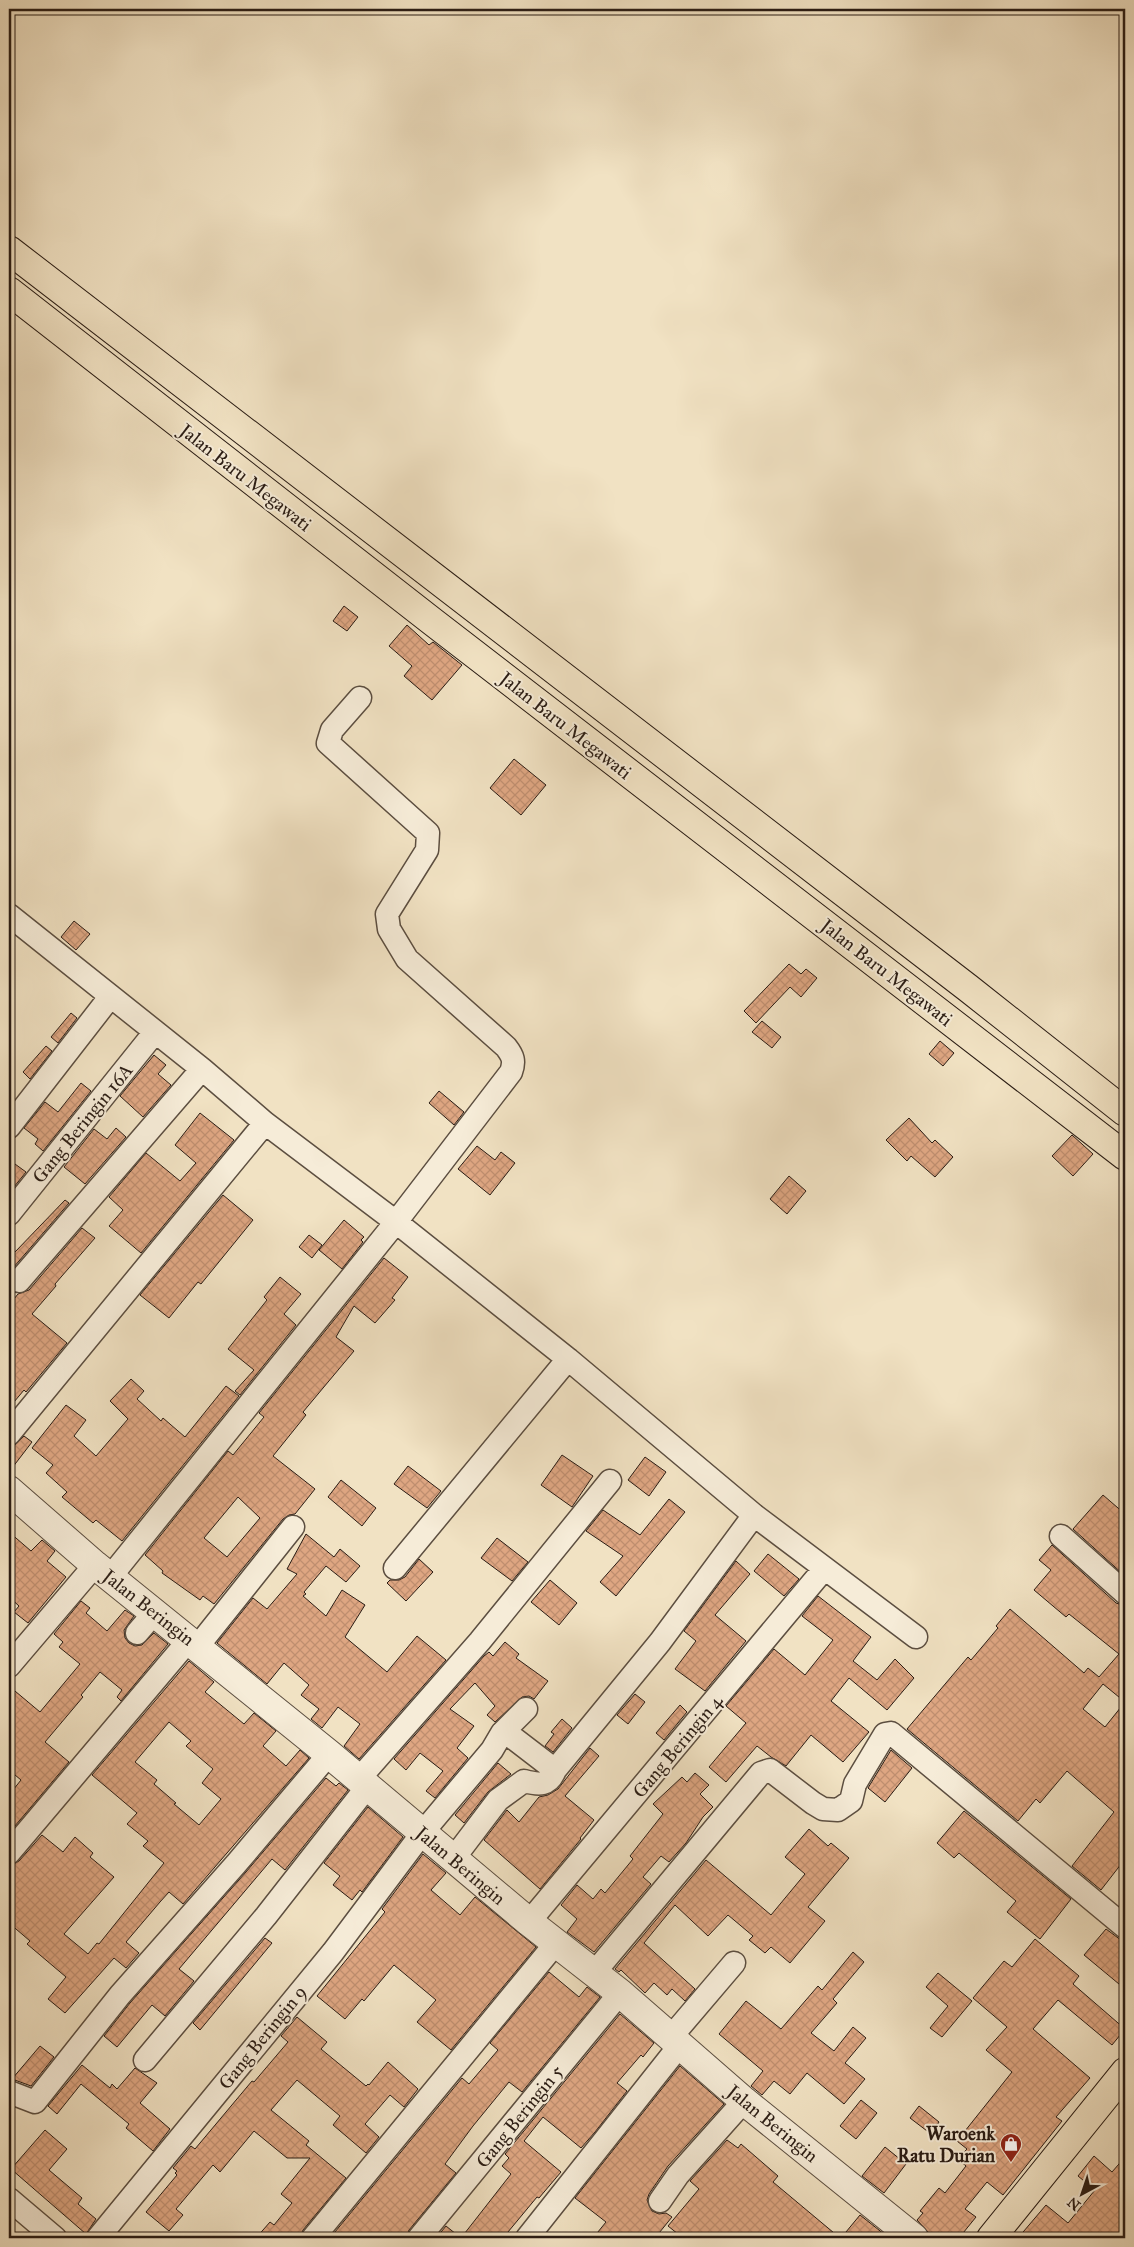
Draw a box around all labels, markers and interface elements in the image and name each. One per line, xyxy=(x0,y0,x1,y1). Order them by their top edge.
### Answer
street label: Jalan Baru Megawati xyxy=(173,417,316,537)
street label: Jalan Baru Megawati xyxy=(493,665,636,785)
street label: Jalan Baru Megawati xyxy=(814,912,957,1032)
street label: Gang Beringin 16A xyxy=(27,1059,138,1188)
street label: Jalan Beringin xyxy=(96,1563,199,1651)
street label: Gang Beringin 4 xyxy=(628,1690,728,1803)
street label: Jalan Beringin xyxy=(409,1820,510,1910)
street label: Gang Beringin 9 xyxy=(214,1981,312,2094)
street label: Gang Beringin 5 xyxy=(471,2060,569,2173)
street label: Jalan Beringin xyxy=(720,2078,823,2168)
place label: Waroenk Ratu Durian xyxy=(897,2122,996,2167)
shop icon: Waroenk Ratu Durian xyxy=(999,2132,1023,2163)
north arrow xyxy=(1056,2170,1106,2220)
text: N xyxy=(1064,2193,1084,2214)

